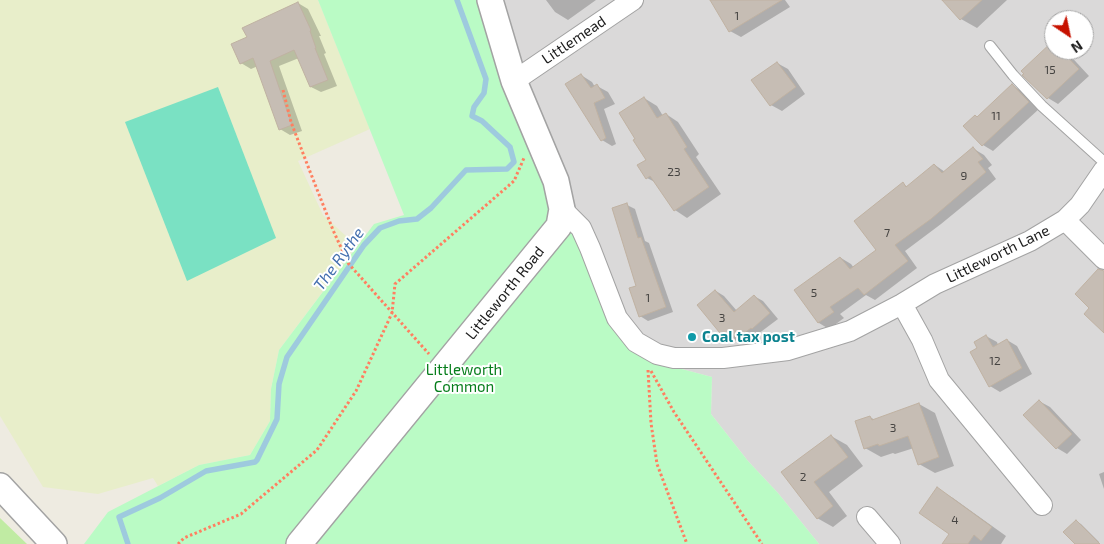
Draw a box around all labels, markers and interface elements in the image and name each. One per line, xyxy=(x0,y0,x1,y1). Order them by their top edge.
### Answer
house number: 1 xyxy=(735,9,739,23)
north arrow xyxy=(1044,10,1094,60)
street label: Littlemead xyxy=(539,12,609,68)
text: N xyxy=(1068,37,1086,57)
house number: 15 xyxy=(1044,63,1056,77)
house number: 11 xyxy=(991,109,1001,123)
house number: 23 xyxy=(667,165,681,179)
house number: 9 xyxy=(961,169,967,183)
street label: Littleworth Lane xyxy=(943,221,1053,287)
water label: The Rythe xyxy=(310,224,368,294)
house number: 7 xyxy=(884,226,890,240)
street label: Littleworth Road xyxy=(462,243,548,343)
house number: 5 xyxy=(811,286,817,300)
house number: 1 xyxy=(646,291,650,305)
house number: 3 xyxy=(719,311,725,325)
place label: Coal tax post xyxy=(702,328,795,346)
marker: Coal tax post xyxy=(686,331,698,343)
house number: 12 xyxy=(989,354,1001,368)
park label: Littleworth Common xyxy=(426,361,502,396)
house number: 3 xyxy=(890,421,896,435)
house number: 2 xyxy=(800,470,806,484)
house number: 4 xyxy=(951,513,959,527)

